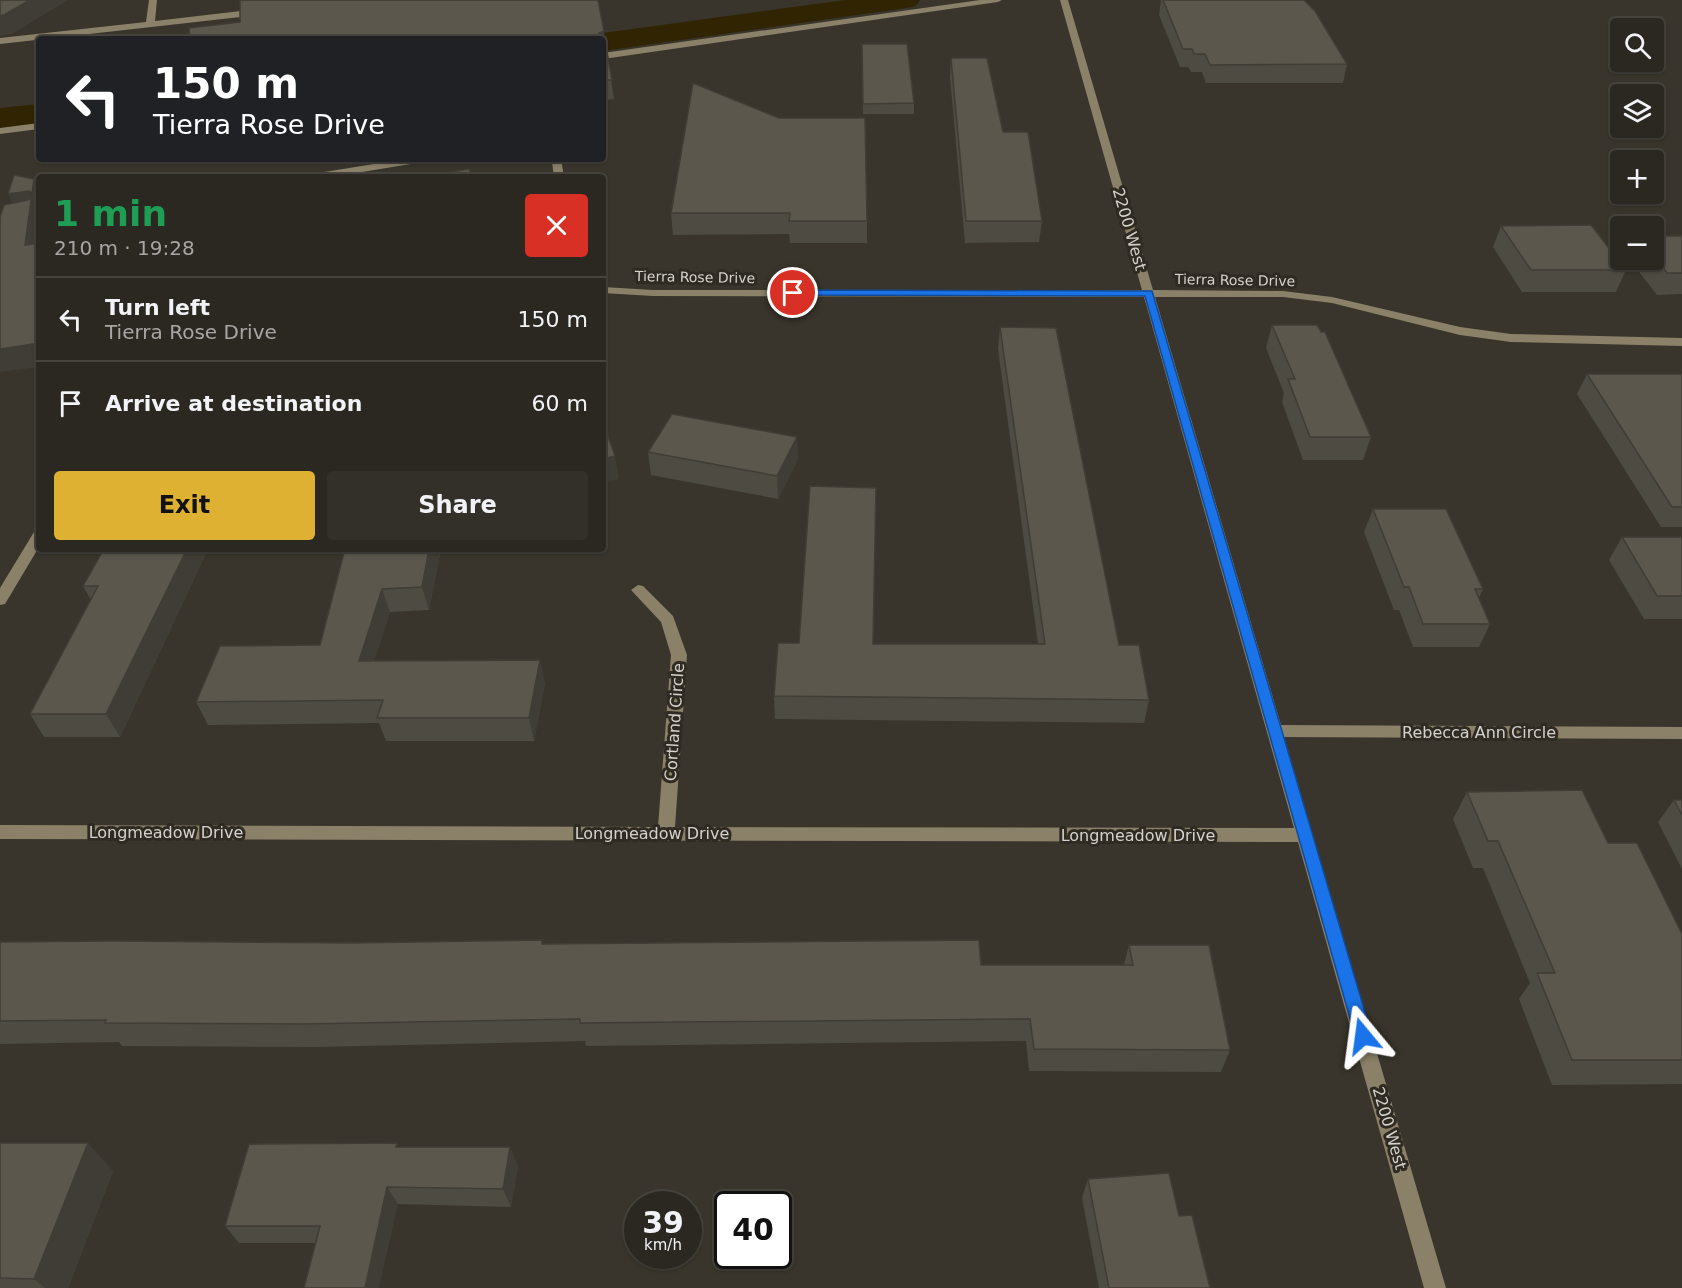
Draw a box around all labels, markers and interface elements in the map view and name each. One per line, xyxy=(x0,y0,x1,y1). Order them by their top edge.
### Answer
map controls xyxy=(1610,18,1664,270)
button: search xyxy=(1610,18,1664,72)
text: 150 m xyxy=(153,59,299,108)
icon: left xyxy=(54,60,132,138)
button: layers xyxy=(1610,84,1664,138)
text: Tierra Rose Drive xyxy=(153,109,385,140)
button: + xyxy=(1610,150,1664,204)
street label: 2200 West xyxy=(1109,186,1150,273)
text: 1 min xyxy=(54,193,167,234)
button: close xyxy=(525,194,588,257)
button: − xyxy=(1610,216,1664,270)
text: 210 m · 19:28 xyxy=(54,236,195,260)
pin xyxy=(767,267,818,318)
street label: Tierra Rose Drive xyxy=(634,268,755,286)
street label: Tierra Rose Drive xyxy=(1174,271,1295,289)
icon: arrive xyxy=(776,276,809,309)
text: Turn left xyxy=(105,295,210,320)
icon: left xyxy=(54,303,87,336)
text: 150 m xyxy=(518,307,588,332)
text: Tierra Rose Drive xyxy=(105,320,277,344)
icon: arrive xyxy=(54,387,87,420)
text: Arrive at destination xyxy=(105,391,362,416)
text: 60 m xyxy=(532,391,588,416)
button: Exit xyxy=(54,471,315,540)
button: Share xyxy=(327,471,588,540)
street label: Cortland Circle xyxy=(661,662,688,782)
street label: Rebecca Ann Circle xyxy=(1402,723,1556,742)
street label: Longmeadow Drive xyxy=(89,823,243,842)
street label: Longmeadow Drive xyxy=(575,824,729,843)
street label: Longmeadow Drive xyxy=(1061,826,1215,845)
position arrow xyxy=(1331,1004,1395,1068)
street label: 2200 West xyxy=(1369,1085,1410,1172)
speed limit sign: 40 xyxy=(714,1191,792,1269)
text: 39 xyxy=(642,1205,684,1240)
text: km/h xyxy=(644,1236,682,1254)

